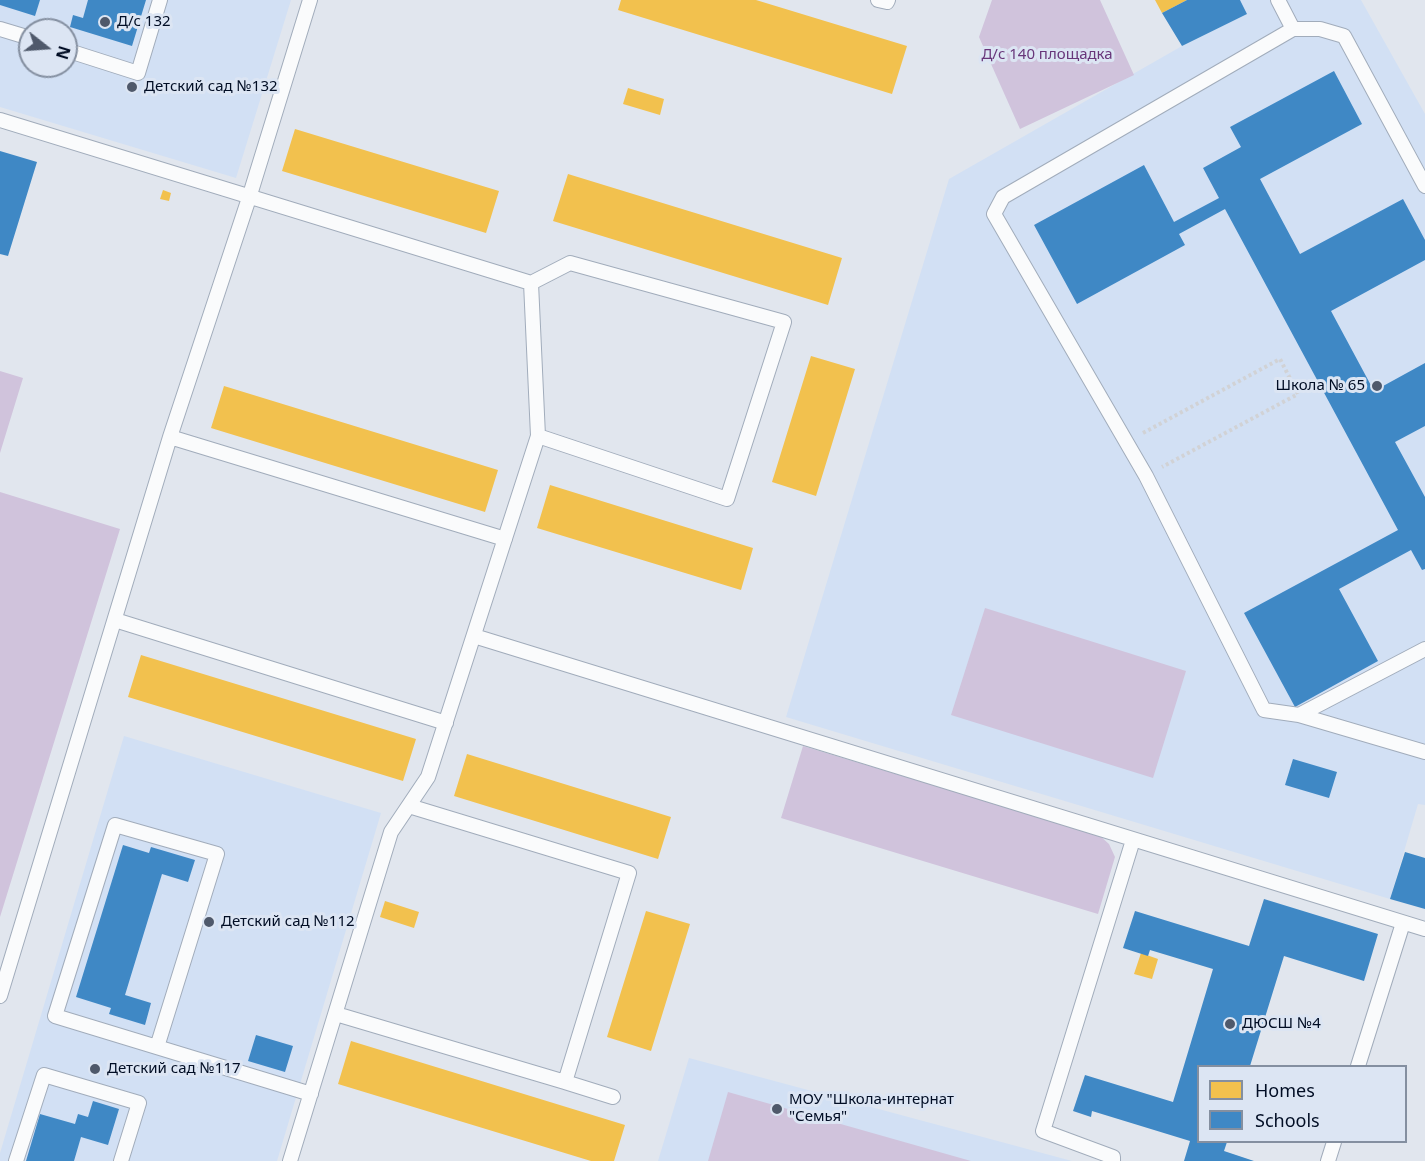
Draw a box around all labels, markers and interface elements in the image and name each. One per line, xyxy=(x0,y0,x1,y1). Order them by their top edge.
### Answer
place label: Д/с 132 xyxy=(117,13,171,31)
marker: Д/с 132 xyxy=(98,15,112,29)
north arrow xyxy=(18,18,78,78)
text: N xyxy=(51,43,76,62)
park label: Д/с 140 площадка xyxy=(981,46,1113,64)
place label: Детский сад №132 xyxy=(144,78,278,96)
marker: Детский сад №132 xyxy=(125,80,139,94)
place label: Школа № 65 xyxy=(1275,377,1365,395)
marker: Школа № 65 xyxy=(1370,379,1384,393)
place label: Детский сад №112 xyxy=(221,913,355,931)
marker: Детский сад №112 xyxy=(202,915,216,929)
place label: ДЮСШ №4 xyxy=(1242,1015,1321,1033)
marker: ДЮСШ №4 xyxy=(1223,1017,1237,1031)
place label: Детский сад №117 xyxy=(107,1060,241,1078)
marker: Детский сад №117 xyxy=(88,1062,102,1076)
legend xyxy=(1197,1065,1407,1143)
text: Homes xyxy=(1255,1078,1315,1102)
place label: МОУ "Школа-интернат "Семья" xyxy=(789,1091,954,1126)
marker: МОУ "Школа-интернат "Семья" xyxy=(770,1102,784,1116)
text: Schools xyxy=(1255,1108,1320,1132)

